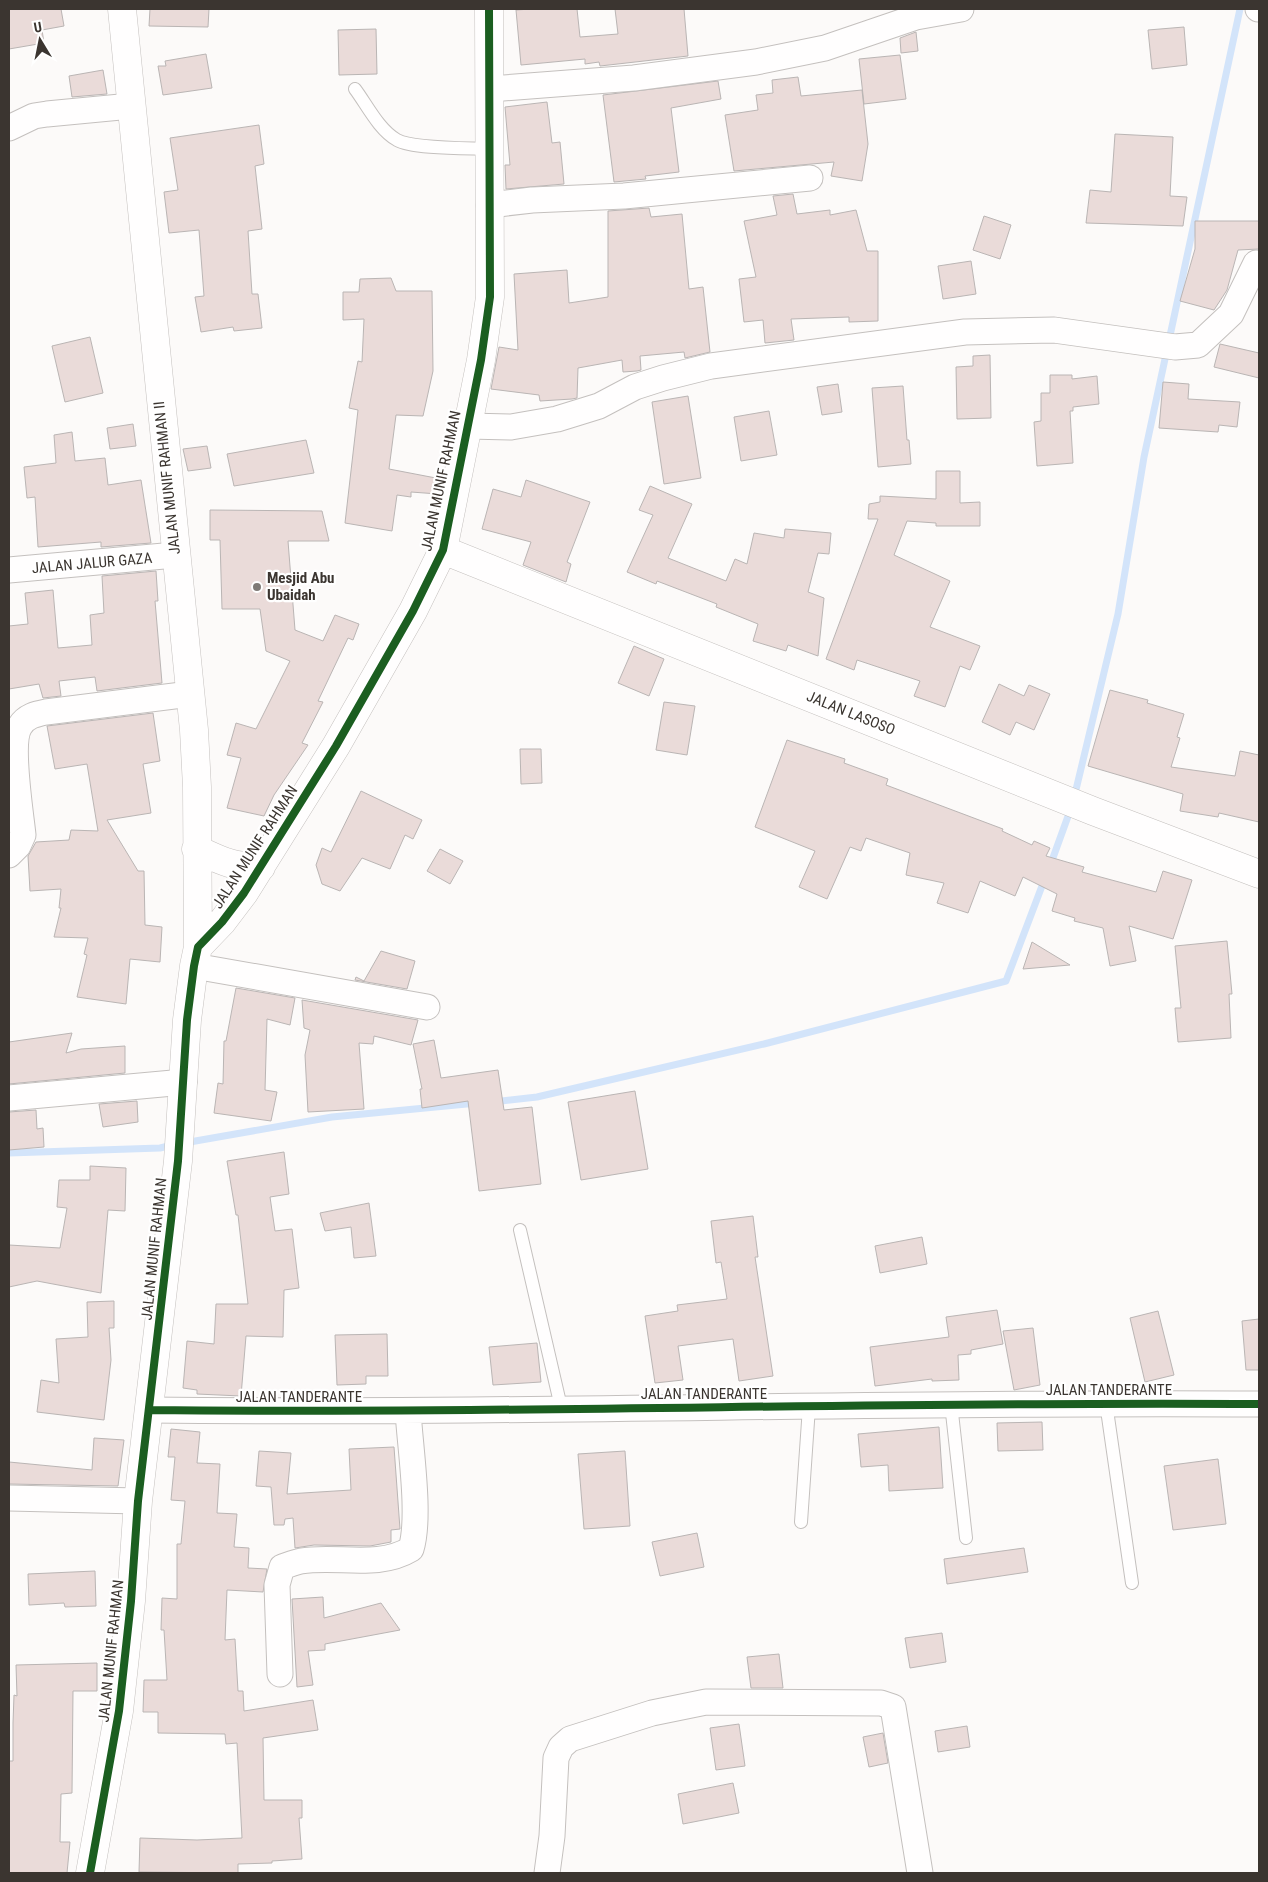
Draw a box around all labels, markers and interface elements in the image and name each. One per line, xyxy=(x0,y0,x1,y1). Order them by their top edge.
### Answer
north arrow xyxy=(15,15,65,65)
text: U xyxy=(32,19,43,36)
street label: JALAN MUNIF RAHMAN II xyxy=(150,400,184,556)
street label: JALAN MUNIF RAHMAN xyxy=(417,409,465,553)
street label: JALAN JALUR GAZA xyxy=(31,549,153,577)
place label: Mesjid Abu Ubaidah xyxy=(267,569,334,604)
marker: Mesjid Abu Ubaidah xyxy=(251,581,263,593)
street label: JALAN LASOSO xyxy=(804,687,898,739)
street label: JALAN MUNIF RAHMAN xyxy=(208,782,302,912)
street label: JALAN MUNIF RAHMAN xyxy=(138,1177,170,1321)
street label: JALAN TANDERANTE xyxy=(1046,1381,1172,1399)
street label: JALAN TANDERANTE xyxy=(641,1385,767,1403)
street label: JALAN TANDERANTE xyxy=(236,1388,362,1406)
street label: JALAN MUNIF RAHMAN xyxy=(95,1579,127,1723)

